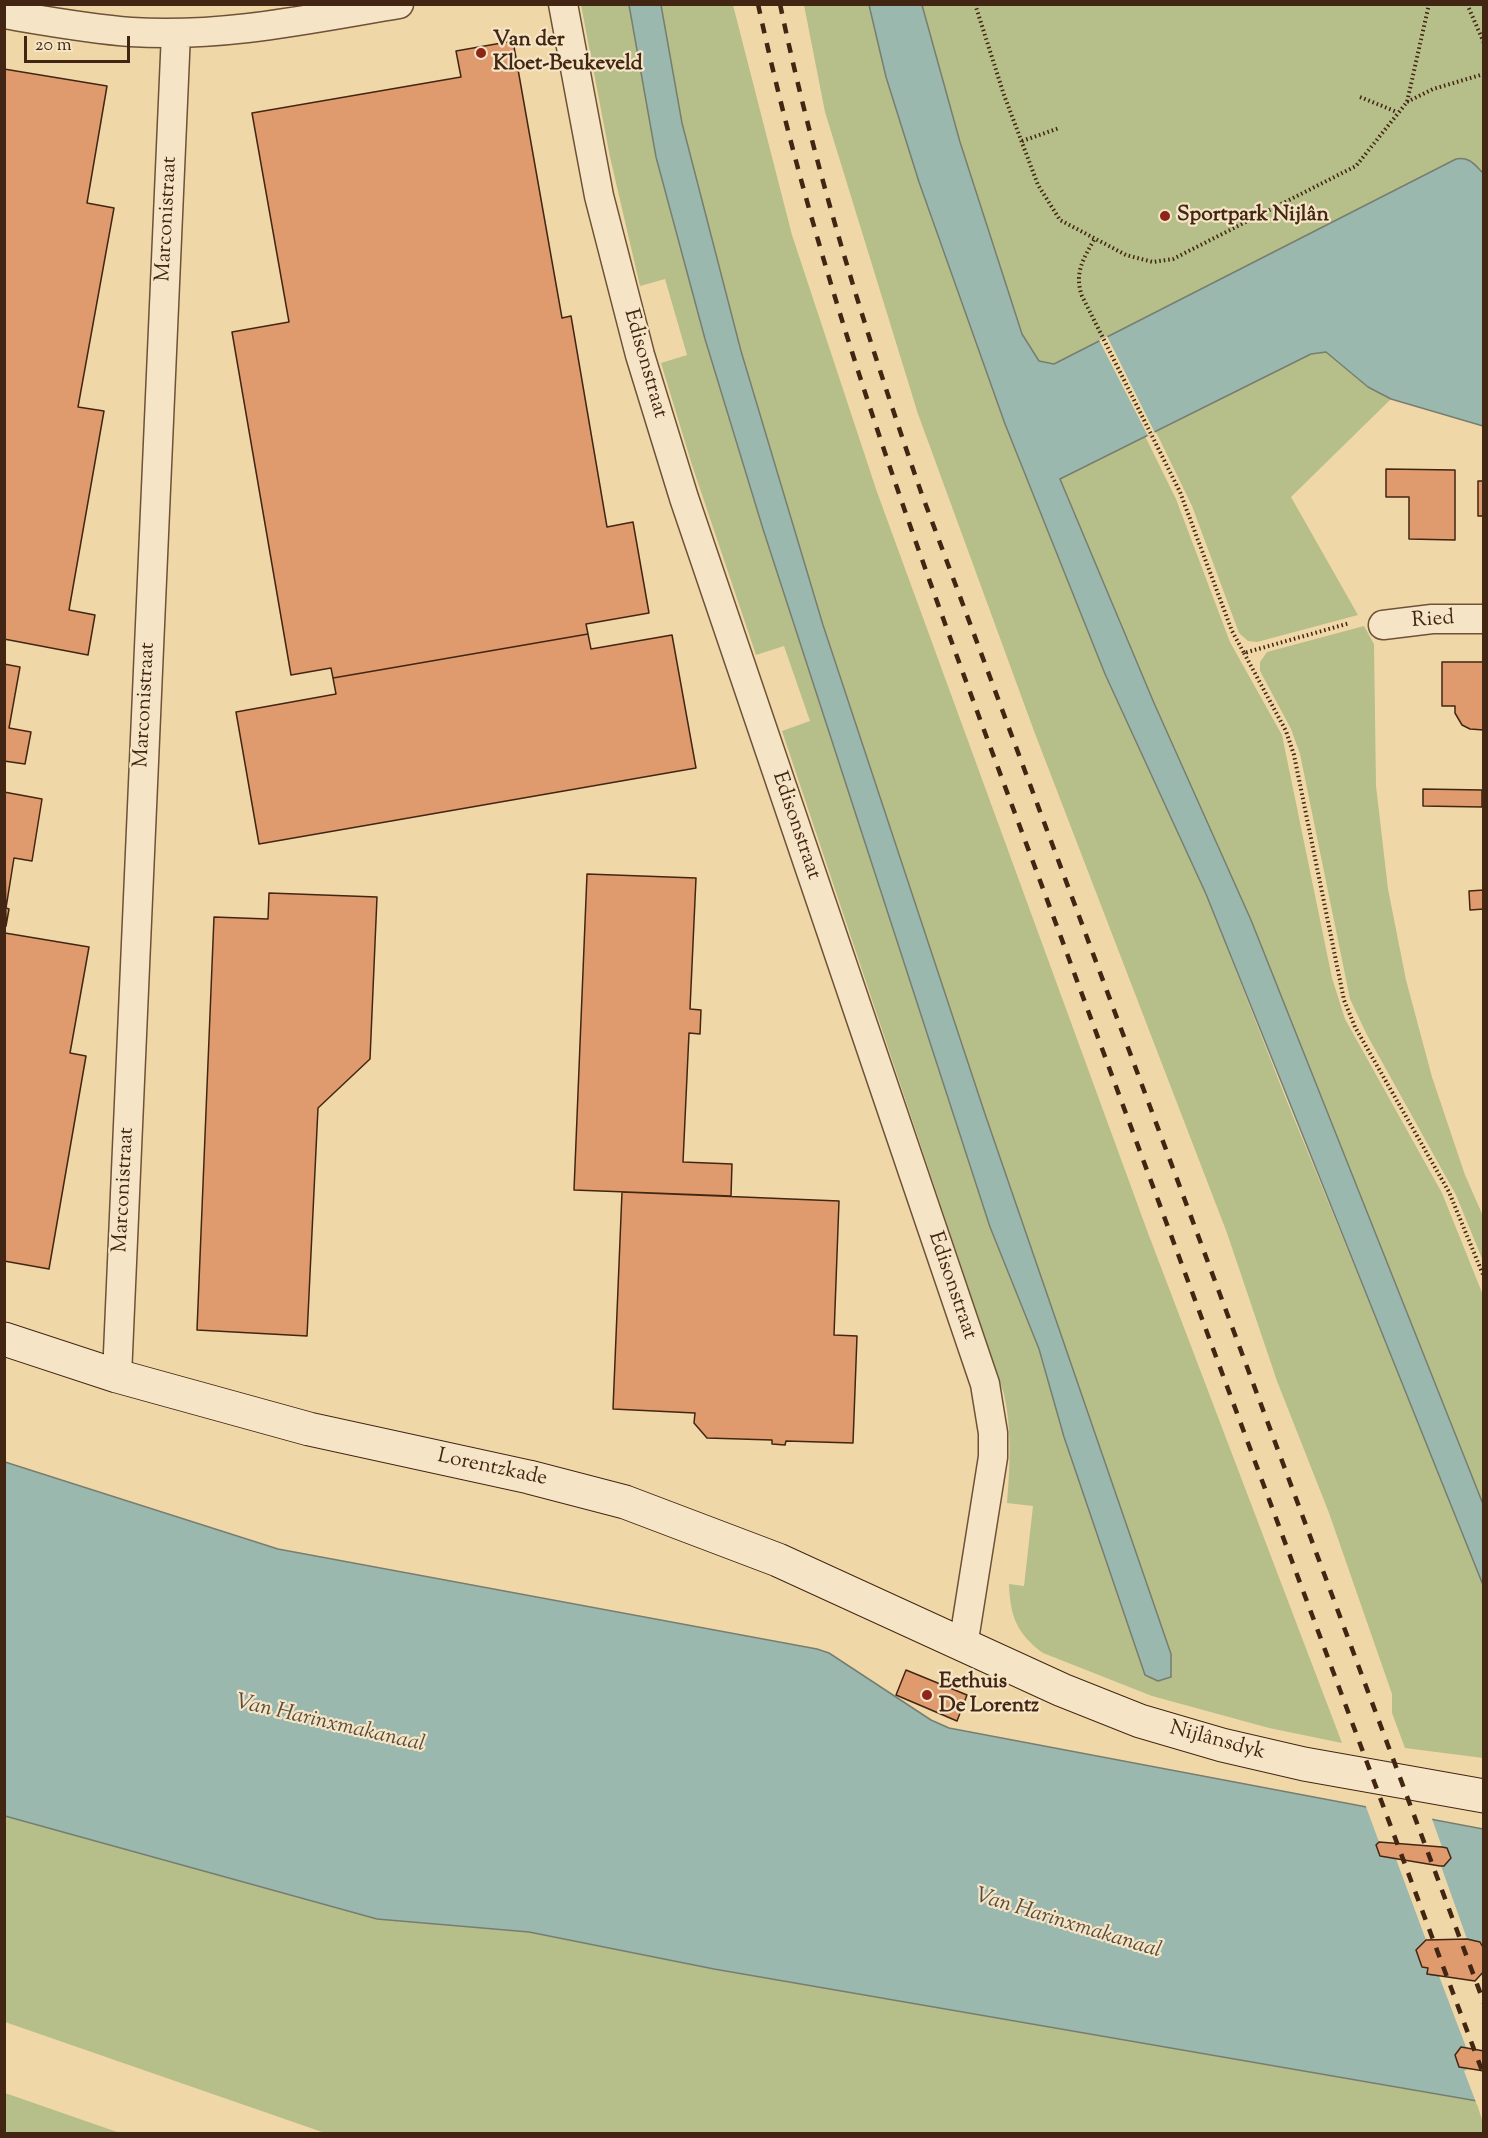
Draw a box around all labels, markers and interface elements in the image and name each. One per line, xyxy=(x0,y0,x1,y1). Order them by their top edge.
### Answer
scale bar xyxy=(27,24,134,62)
place label: Van der Kloet-Beukeveld xyxy=(493,28,643,78)
text: 20 m xyxy=(35,33,72,59)
marker: Van der Kloet-Beukeveld xyxy=(474,46,488,60)
street label: Marconistraat xyxy=(152,156,184,282)
place label: Sportpark Nijlân xyxy=(1177,203,1329,229)
marker: Sportpark Nijlân xyxy=(1158,209,1172,223)
street label: Edisonstraat xyxy=(616,307,672,421)
street label: Ried xyxy=(1411,607,1455,635)
street label: Marconistraat xyxy=(130,642,162,768)
street label: Edisonstraat xyxy=(765,769,825,883)
street label: Marconistraat xyxy=(109,1127,141,1253)
street label: Edisonstraat xyxy=(921,1229,981,1343)
street label: Lorentzkade xyxy=(435,1445,549,1493)
place label: Eethuis De Lorentz xyxy=(939,1670,1039,1720)
marker: Eethuis De Lorentz xyxy=(920,1688,934,1702)
water label: Van Harinxmakanaal xyxy=(233,1690,427,1760)
street label: Nijlânsdyk xyxy=(1166,1717,1268,1767)
water label: Van Harinxmakanaal xyxy=(972,1884,1164,1966)

